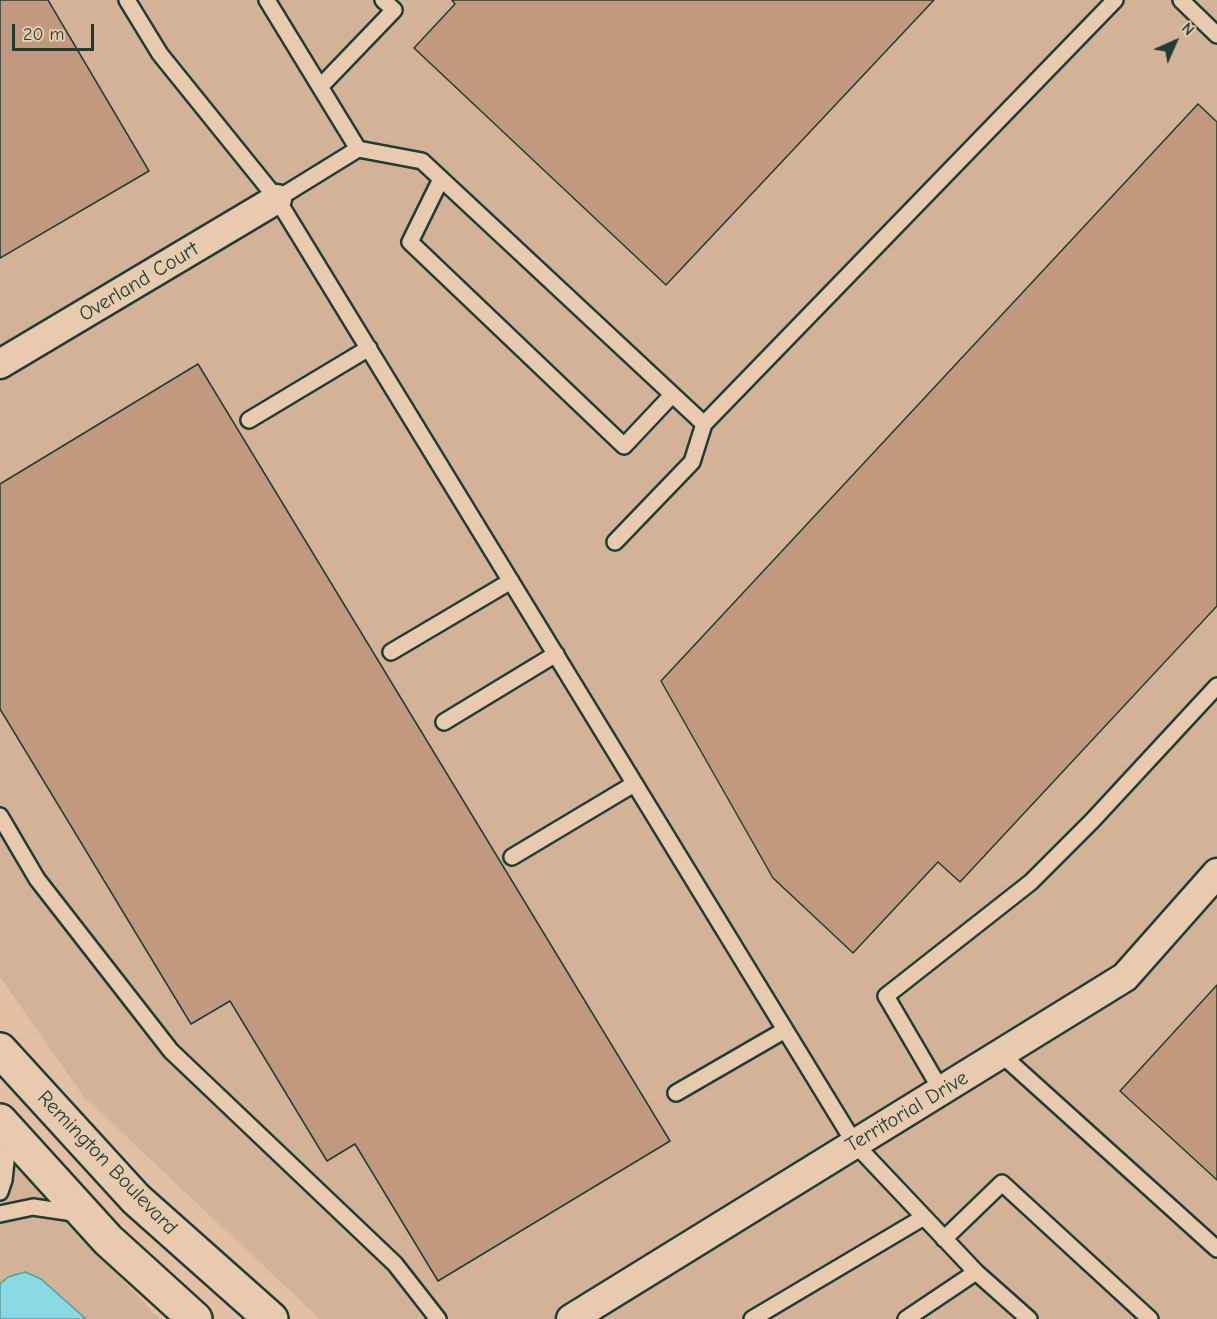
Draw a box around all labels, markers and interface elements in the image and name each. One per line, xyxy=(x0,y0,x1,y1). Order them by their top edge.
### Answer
scale bar xyxy=(15,12,98,50)
north arrow xyxy=(1145,12,1205,72)
text: N xyxy=(1178,19,1198,39)
text: 20 m xyxy=(23,24,64,45)
street label: Overland Court xyxy=(75,236,203,328)
street label: Territorial Drive xyxy=(841,1066,973,1158)
street label: Remington Boulevard xyxy=(32,1086,182,1240)

